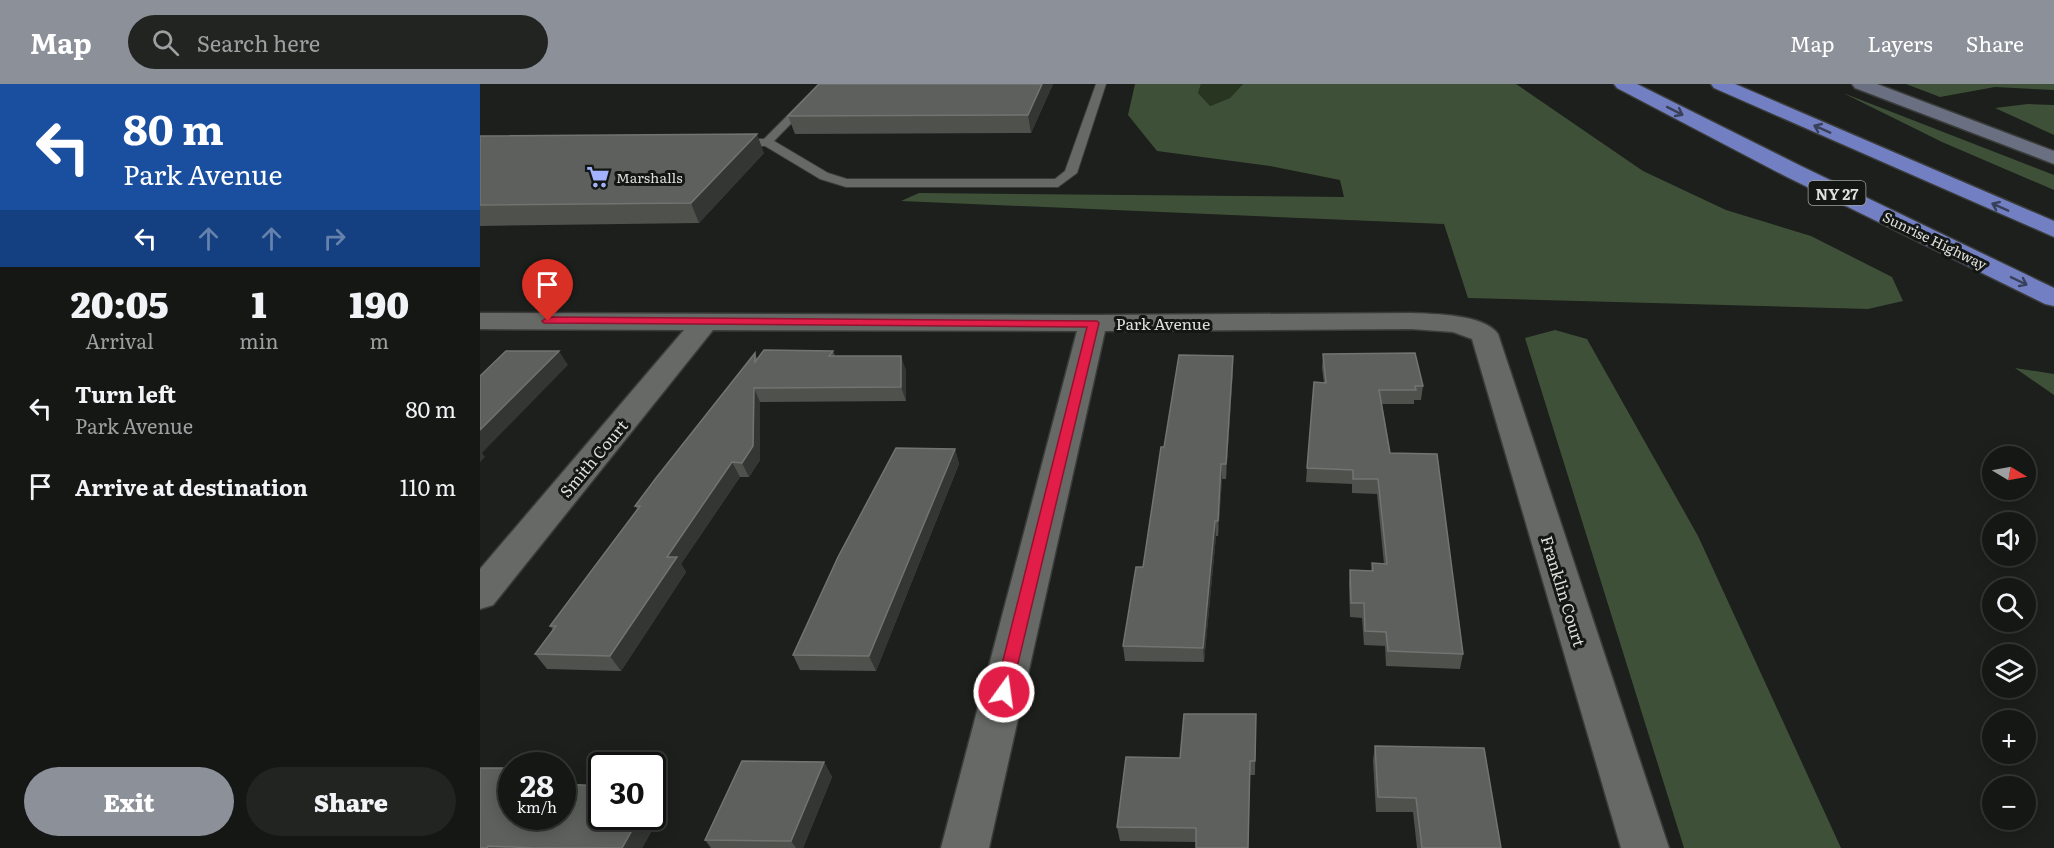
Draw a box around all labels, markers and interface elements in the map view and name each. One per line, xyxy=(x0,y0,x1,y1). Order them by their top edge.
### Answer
search box xyxy=(128,15,548,69)
text: Map xyxy=(30,21,92,63)
icon: search xyxy=(149,26,182,59)
text: Search here xyxy=(197,26,320,59)
text: Map xyxy=(1790,27,1835,58)
text: Layers xyxy=(1868,27,1933,58)
text: Share xyxy=(1966,27,2024,58)
text: 80 m xyxy=(123,96,224,158)
one-way arrow xyxy=(1665,105,1683,117)
icon: left xyxy=(24,108,102,186)
one-way arrow xyxy=(1813,122,1831,134)
text: Park Avenue xyxy=(123,153,282,193)
supermarket icon: Marshalls xyxy=(585,164,611,190)
place label: Marshalls xyxy=(616,167,683,187)
road number: NY 27 xyxy=(1808,181,1866,205)
one-way arrow xyxy=(1992,201,2010,212)
street label: Sunrise Highway xyxy=(1880,206,1991,274)
icon: left xyxy=(129,222,162,255)
icon: ahead xyxy=(192,222,225,255)
icon: ahead xyxy=(255,222,288,255)
icon: right xyxy=(318,222,351,255)
pin xyxy=(522,259,573,321)
icon: arrive xyxy=(531,268,564,301)
text: 20:05 xyxy=(71,276,169,329)
text: 1 xyxy=(251,276,266,329)
text: 190 xyxy=(349,276,409,329)
one-way arrow xyxy=(2009,276,2027,287)
street label: Park Avenue xyxy=(1116,311,1210,335)
text: Arrival xyxy=(85,325,154,355)
text: min xyxy=(239,325,279,355)
text: m xyxy=(370,325,389,355)
text: Turn left xyxy=(75,377,176,410)
icon: left xyxy=(24,392,57,425)
text: 80 m xyxy=(405,392,456,425)
text: Park Avenue xyxy=(75,410,193,440)
street label: Smith Court xyxy=(553,414,633,502)
north arrow xyxy=(1982,446,2036,500)
map controls xyxy=(1982,446,2036,830)
icon: arrive xyxy=(24,470,57,503)
text: Arrive at destination xyxy=(75,470,308,503)
text: 110 m xyxy=(400,470,456,503)
button: sound xyxy=(1982,512,2036,566)
street label: Franklin Court xyxy=(1536,532,1592,650)
button: search xyxy=(1982,578,2036,632)
button: layers xyxy=(1982,644,2036,698)
position arrow xyxy=(972,660,1036,724)
button: + xyxy=(1982,710,2036,764)
speed limit sign: 30 xyxy=(588,752,666,830)
text: 28 xyxy=(520,762,554,806)
button: Exit xyxy=(24,767,234,836)
button: Share xyxy=(246,767,456,836)
button: − xyxy=(1982,776,2036,830)
text: km/h xyxy=(517,795,557,818)

